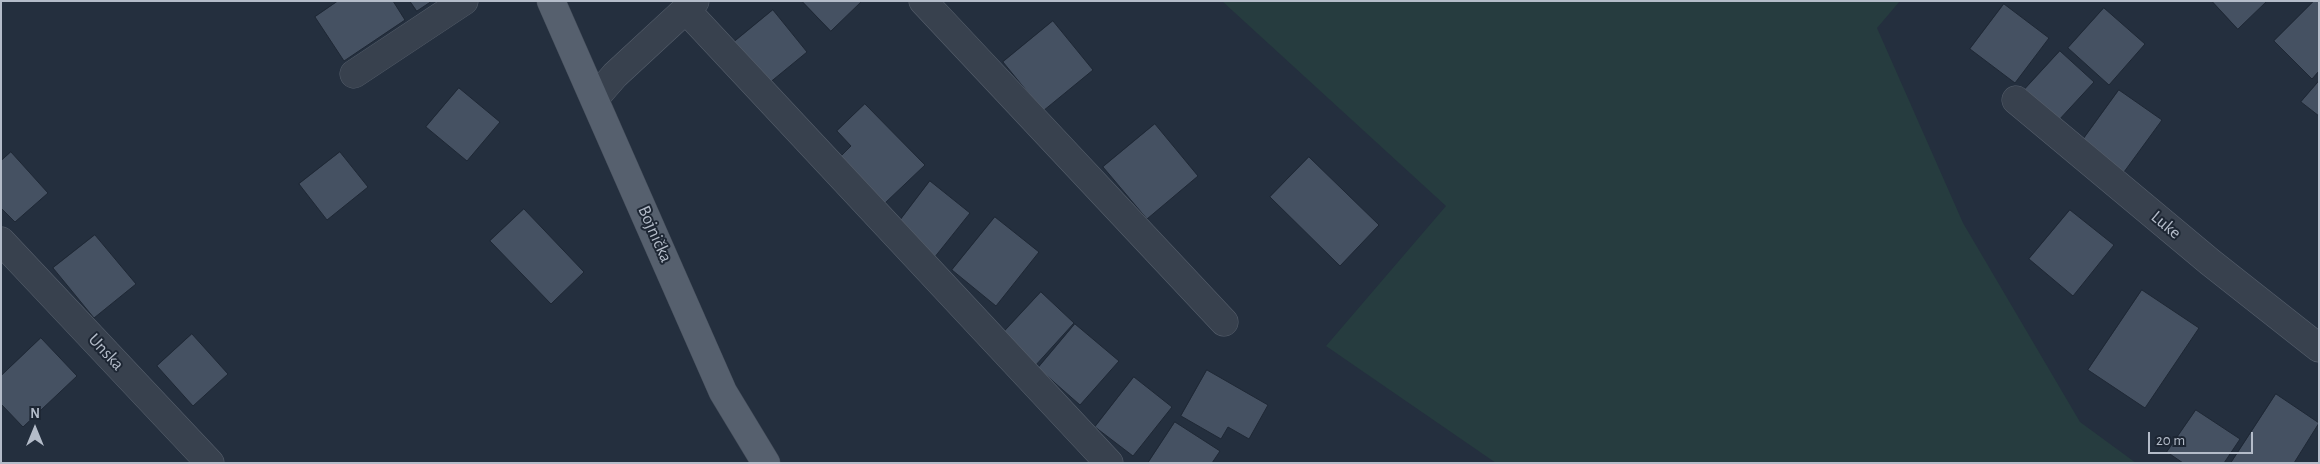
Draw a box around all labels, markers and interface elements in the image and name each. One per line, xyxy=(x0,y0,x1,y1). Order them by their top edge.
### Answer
street label: Bojnička xyxy=(633,202,677,266)
street label: Luke xyxy=(2146,206,2186,244)
street label: Unska xyxy=(83,329,129,375)
north arrow xyxy=(10,404,60,454)
text: N xyxy=(30,407,40,421)
scale bar xyxy=(2150,422,2255,454)
text: 20 m xyxy=(2156,433,2185,448)

